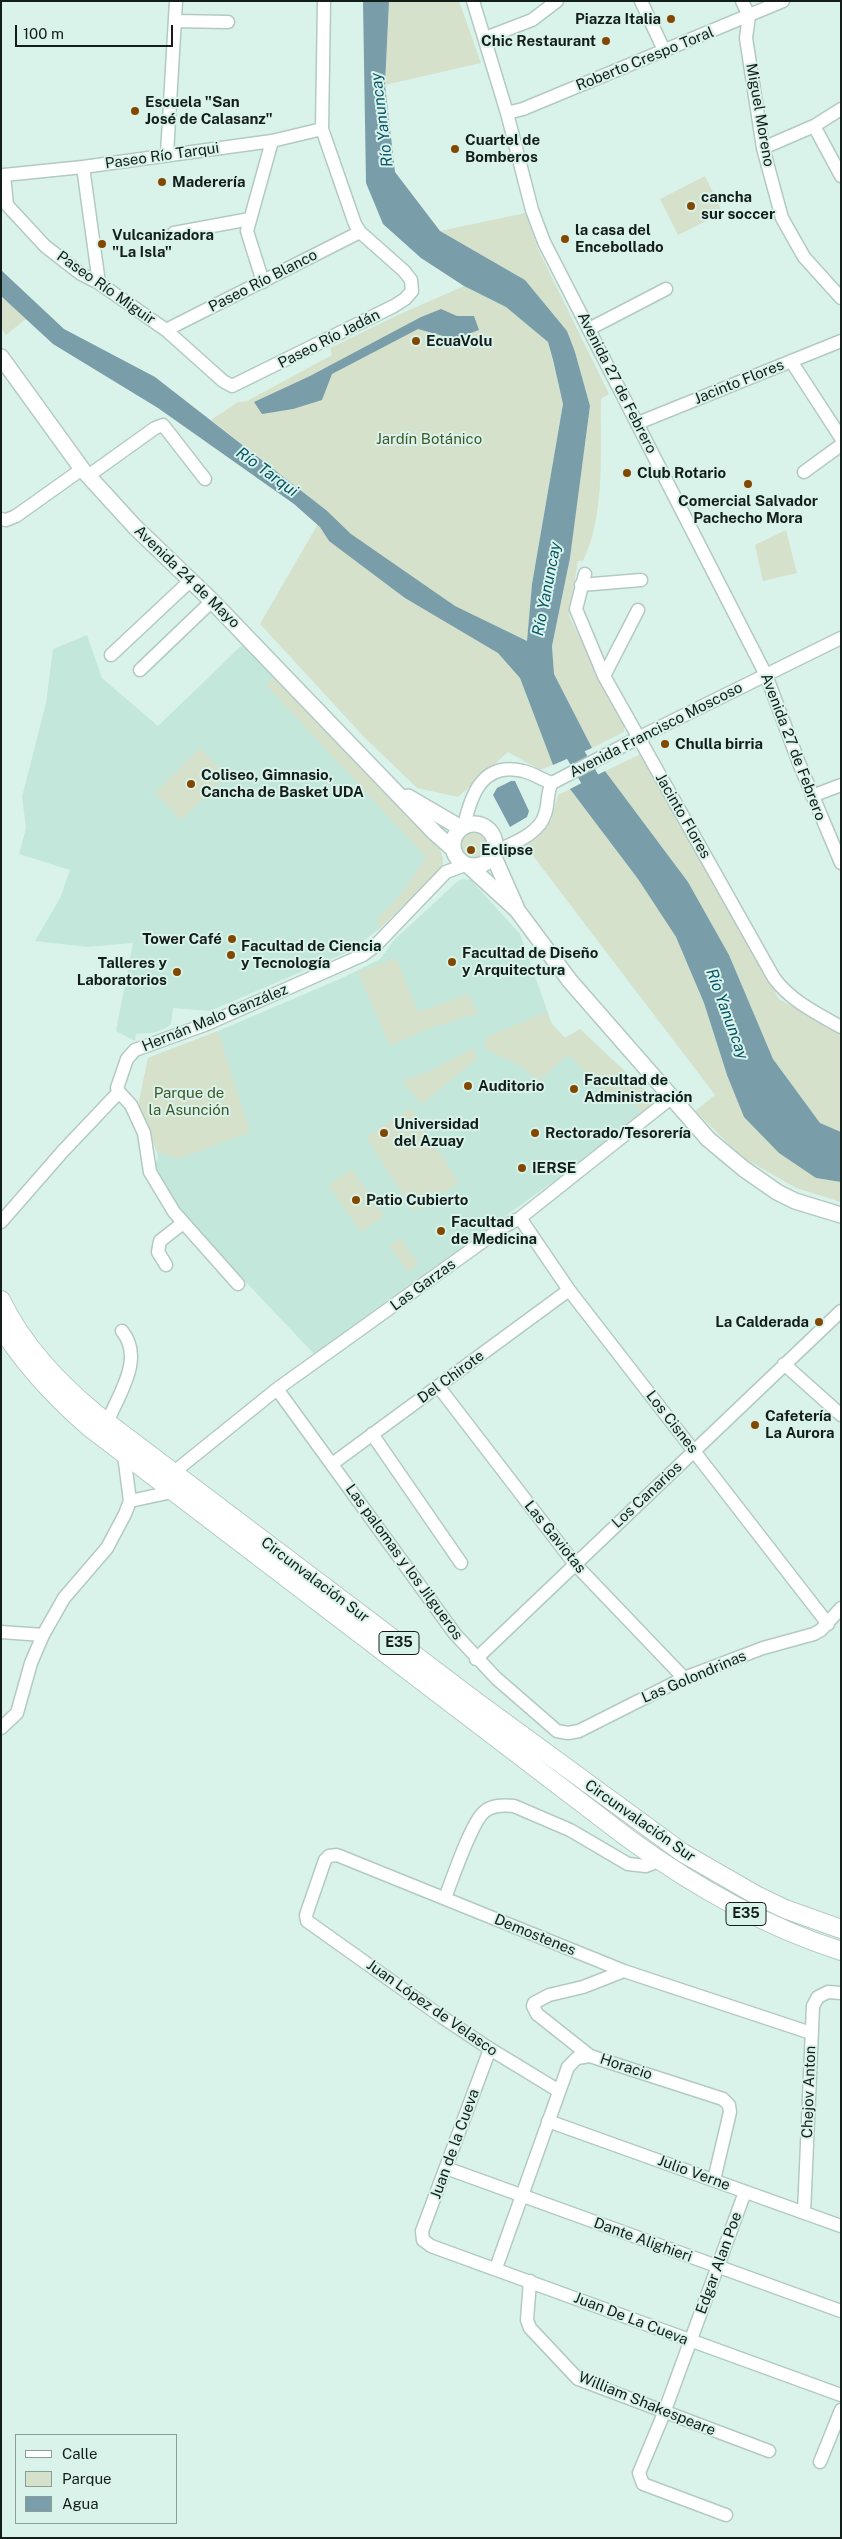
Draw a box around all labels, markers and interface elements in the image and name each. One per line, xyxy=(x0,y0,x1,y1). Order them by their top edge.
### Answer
place label: Piazza Italia xyxy=(575,10,661,28)
marker: Piazza Italia xyxy=(665,13,677,25)
scale bar xyxy=(18,15,175,47)
street label: Roberto Crespo Toral xyxy=(573,23,717,95)
text: 100 m xyxy=(23,25,64,42)
place label: Chic Restaurant xyxy=(481,32,596,50)
marker: Chic Restaurant xyxy=(600,35,612,47)
street label: Miguel Moreno xyxy=(742,62,778,168)
water label: Río Yanuncay xyxy=(367,72,397,168)
place label: Escuela "San José de Calasanz" xyxy=(145,93,273,128)
marker: Escuela "San José de Calasanz" xyxy=(129,105,141,117)
place label: Cuartel de Bomberos xyxy=(465,131,540,166)
street label: Paseo Río Tarqui xyxy=(104,139,220,173)
marker: Cuartel de Bomberos xyxy=(449,143,461,155)
place label: Maderería xyxy=(172,173,245,191)
marker: Maderería xyxy=(156,176,168,188)
place label: cancha sur soccer xyxy=(701,188,775,223)
marker: cancha sur soccer xyxy=(685,200,697,212)
place label: la casa del Encebollado xyxy=(575,221,664,256)
place label: Vulcanizadora "La Isla" xyxy=(112,226,214,261)
marker: la casa del Encebollado xyxy=(559,233,571,245)
marker: Vulcanizadora "La Isla" xyxy=(96,238,108,250)
street label: Paseo Río Blanco xyxy=(206,246,320,316)
street label: Paseo Río Miguir xyxy=(53,247,159,329)
street label: Paseo Río Jadán xyxy=(275,306,383,372)
street label: Avenida 27 de Febrero xyxy=(574,309,660,457)
place label: EcuaVolu xyxy=(426,332,492,350)
marker: EcuaVolu xyxy=(410,335,422,347)
street label: Jacinto Flores xyxy=(691,356,787,408)
park label: Jardín Botánico xyxy=(376,430,482,448)
water label: Río Tarqui xyxy=(232,443,302,501)
place label: Club Rotario xyxy=(637,464,726,482)
marker: Club Rotario xyxy=(621,467,633,479)
marker: Comercial Salvador Pachecho Mora xyxy=(742,478,754,490)
place label: Comercial Salvador Pachecho Mora xyxy=(678,492,818,527)
street label: Avenida 24 de Mayo xyxy=(131,522,243,632)
water label: Río Yanuncay xyxy=(528,540,566,638)
street label: Avenida 27 de Febrero xyxy=(757,671,829,823)
street label: Avenida Francisco Moscoso xyxy=(566,678,746,782)
place label: Chulla birria xyxy=(675,735,763,753)
marker: Chulla birria xyxy=(659,738,671,750)
place label: Coliseo, Gimnasio, Cancha de Basket UDA xyxy=(201,766,364,801)
street label: Jacinto Flores xyxy=(651,770,715,862)
marker: Coliseo, Gimnasio, Cancha de Basket UDA xyxy=(185,778,197,790)
place label: Eclipse xyxy=(481,841,533,859)
marker: Eclipse xyxy=(465,844,477,856)
place label: Tower Café xyxy=(142,930,222,948)
marker: Tower Café xyxy=(226,933,238,945)
place label: Facultad de Ciencia y Tecnología xyxy=(241,937,381,972)
place label: Facultad de Diseño y Arquitectura xyxy=(462,944,598,979)
marker: Facultad de Ciencia y Tecnología xyxy=(225,949,237,961)
place label: Talleres y Laboratorios xyxy=(77,954,167,989)
marker: Facultad de Diseño y Arquitectura xyxy=(446,956,458,968)
marker: Talleres y Laboratorios xyxy=(171,966,183,978)
water label: Río Yanuncay xyxy=(702,966,752,1062)
street label: Hernán Malo Ganzález xyxy=(139,980,291,1056)
place label: Facultad de Administración xyxy=(584,1071,693,1106)
place label: Auditorio xyxy=(478,1077,544,1095)
marker: Auditorio xyxy=(462,1080,474,1092)
marker: Facultad de Administración xyxy=(568,1083,580,1095)
park label: Parque de la Asunción xyxy=(149,1084,229,1119)
place label: Universidad del Azuay xyxy=(394,1115,479,1150)
place label: Rectorado/Tesorería xyxy=(545,1124,691,1142)
marker: Universidad del Azuay xyxy=(378,1127,390,1139)
marker: Rectorado/Tesorería xyxy=(529,1127,541,1139)
place label: IERSE xyxy=(532,1159,576,1177)
marker: IERSE xyxy=(516,1162,528,1174)
place label: Patio Cubierto xyxy=(366,1191,468,1209)
marker: Patio Cubierto xyxy=(350,1194,362,1206)
place label: Facultad de Medicina xyxy=(451,1213,537,1248)
marker: Facultad de Medicina xyxy=(435,1225,447,1237)
street label: Las Garzas xyxy=(387,1255,459,1315)
place label: La Calderada xyxy=(715,1313,809,1331)
marker: La Calderada xyxy=(813,1316,825,1328)
street label: Del Chirote xyxy=(414,1347,488,1407)
street label: Los Cisnes xyxy=(642,1387,702,1457)
place label: Cafetería La Aurora xyxy=(765,1407,834,1442)
marker: Cafetería La Aurora xyxy=(749,1419,761,1431)
street label: Los Canarios xyxy=(608,1458,686,1532)
street label: Las palomas y los Jilgueros xyxy=(341,1481,467,1643)
street label: Las Gaviotas xyxy=(520,1497,590,1577)
street label: Circunvalación Sur xyxy=(257,1533,373,1627)
road number: E35 xyxy=(379,1632,419,1655)
street label: Las Golondrinas xyxy=(639,1647,749,1707)
street label: Circunvalación Sur xyxy=(581,1776,699,1866)
road number: E35 xyxy=(726,1902,766,1926)
street label: Demostenes xyxy=(492,1910,578,1960)
street label: Juan López de Velasco xyxy=(363,1956,501,2060)
street label: Chejov Anton xyxy=(798,2045,820,2139)
street label: Horacio xyxy=(598,2050,654,2084)
street label: Juan de la Cueva xyxy=(427,2087,483,2201)
street label: Julio Verne xyxy=(655,2152,733,2194)
street label: Edgar Alan Poe xyxy=(692,2210,746,2316)
street label: Dante Alighieri xyxy=(591,2214,695,2266)
street label: Juan De La Cueva xyxy=(571,2289,691,2349)
street label: William Shakespeare xyxy=(576,2368,718,2440)
legend xyxy=(15,2434,178,2524)
text: Calle xyxy=(62,2445,98,2462)
text: Parque xyxy=(62,2470,112,2487)
text: Agua xyxy=(62,2495,99,2512)

